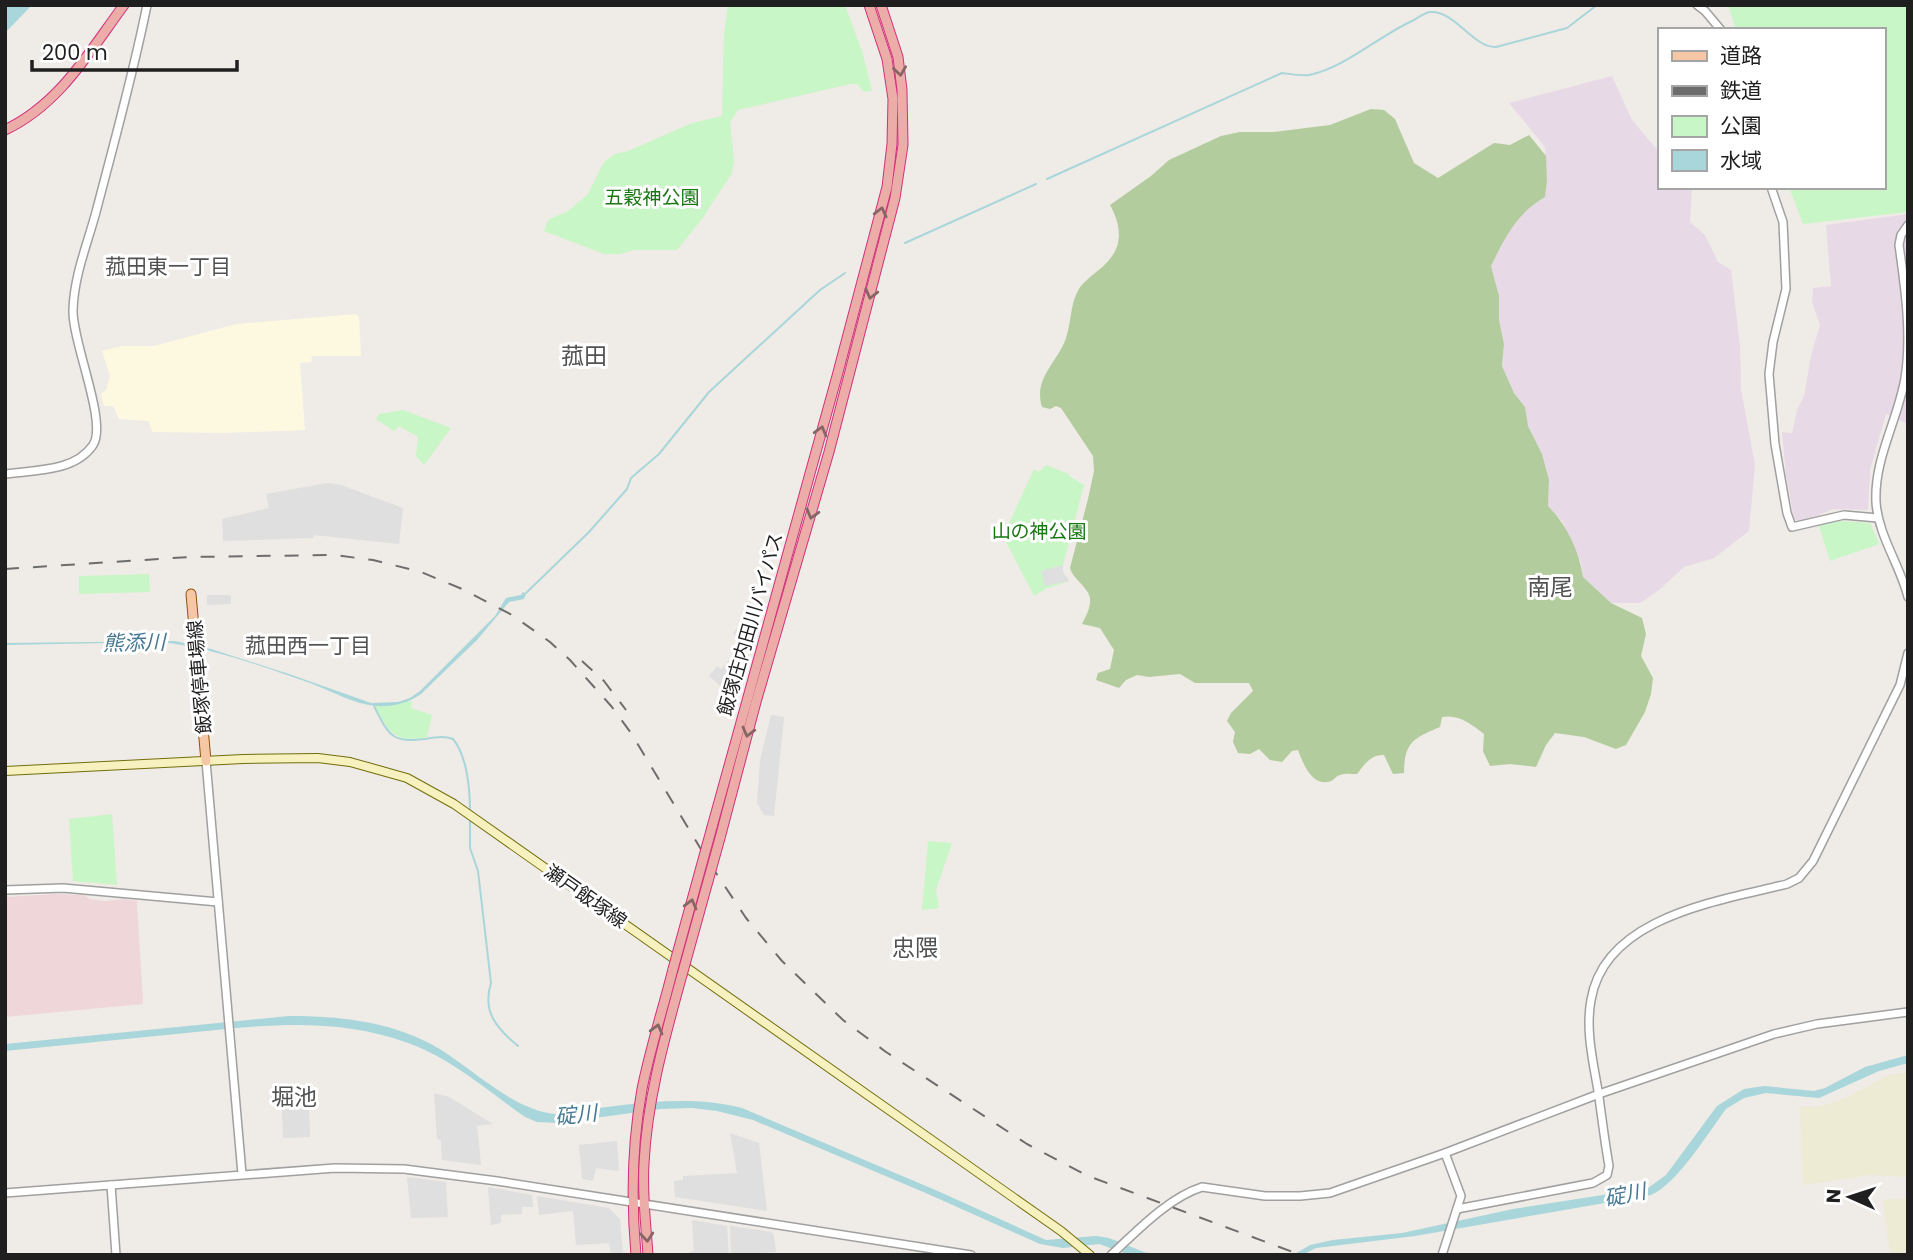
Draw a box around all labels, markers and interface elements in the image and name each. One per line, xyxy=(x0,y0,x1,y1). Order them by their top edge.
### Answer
scale bar xyxy=(32,28,236,72)
legend xyxy=(1658,28,1885,189)
text: 200 m xyxy=(42,38,108,67)
text: 道路 xyxy=(1720,41,1762,70)
one-way arrow xyxy=(892,65,907,77)
text: 鉄道 xyxy=(1720,76,1762,105)
text: 公園 xyxy=(1720,111,1762,140)
text: 水域 xyxy=(1720,146,1762,175)
park label: 五穀神公園 xyxy=(604,184,700,211)
one-way arrow xyxy=(873,206,887,218)
district label: 菰田東一丁目 xyxy=(105,252,231,281)
one-way arrow xyxy=(865,288,879,300)
district label: 菰田 xyxy=(561,340,607,372)
one-way arrow xyxy=(813,425,827,437)
one-way arrow xyxy=(805,508,820,520)
park label: 山の神公園 xyxy=(991,518,1087,545)
street label: 飯塚庄内田川バイパス xyxy=(711,529,790,719)
district label: 南尾 xyxy=(1527,571,1573,603)
street label: 飯塚停車場線 xyxy=(181,619,218,735)
water label: 熊添川 xyxy=(102,627,168,658)
district label: 菰田西一丁目 xyxy=(245,631,371,660)
one-way arrow xyxy=(742,726,756,738)
street label: 瀬戸飯塚線 xyxy=(539,858,632,935)
one-way arrow xyxy=(683,898,697,910)
district label: 忠隈 xyxy=(892,932,938,964)
one-way arrow xyxy=(649,1024,663,1036)
district label: 堀池 xyxy=(271,1081,317,1113)
water label: 碇川 xyxy=(554,1098,600,1131)
north arrow xyxy=(1815,1162,1885,1232)
water label: 碇川 xyxy=(1602,1176,1650,1213)
text: N xyxy=(1820,1188,1847,1204)
one-way arrow xyxy=(639,1231,654,1242)

